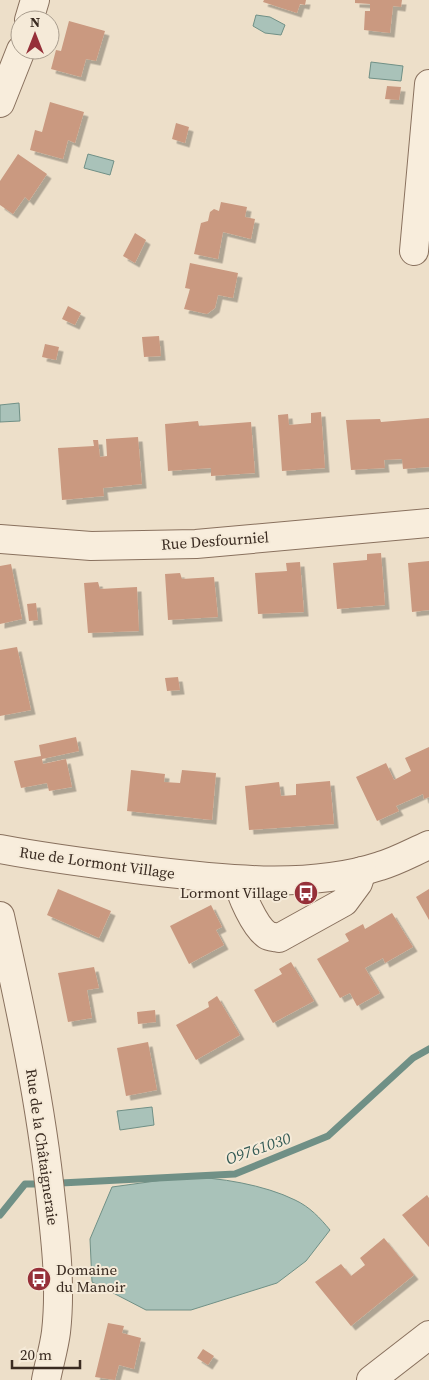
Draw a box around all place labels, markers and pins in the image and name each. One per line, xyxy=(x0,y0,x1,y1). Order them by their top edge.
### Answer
bus stop icon: Lormont Village xyxy=(293,880,319,906)
place label: Lormont Village xyxy=(180,882,288,903)
place label: Domaine du Manoir xyxy=(56,1259,126,1297)
bus stop icon: Domaine du Manoir xyxy=(26,1266,52,1292)

